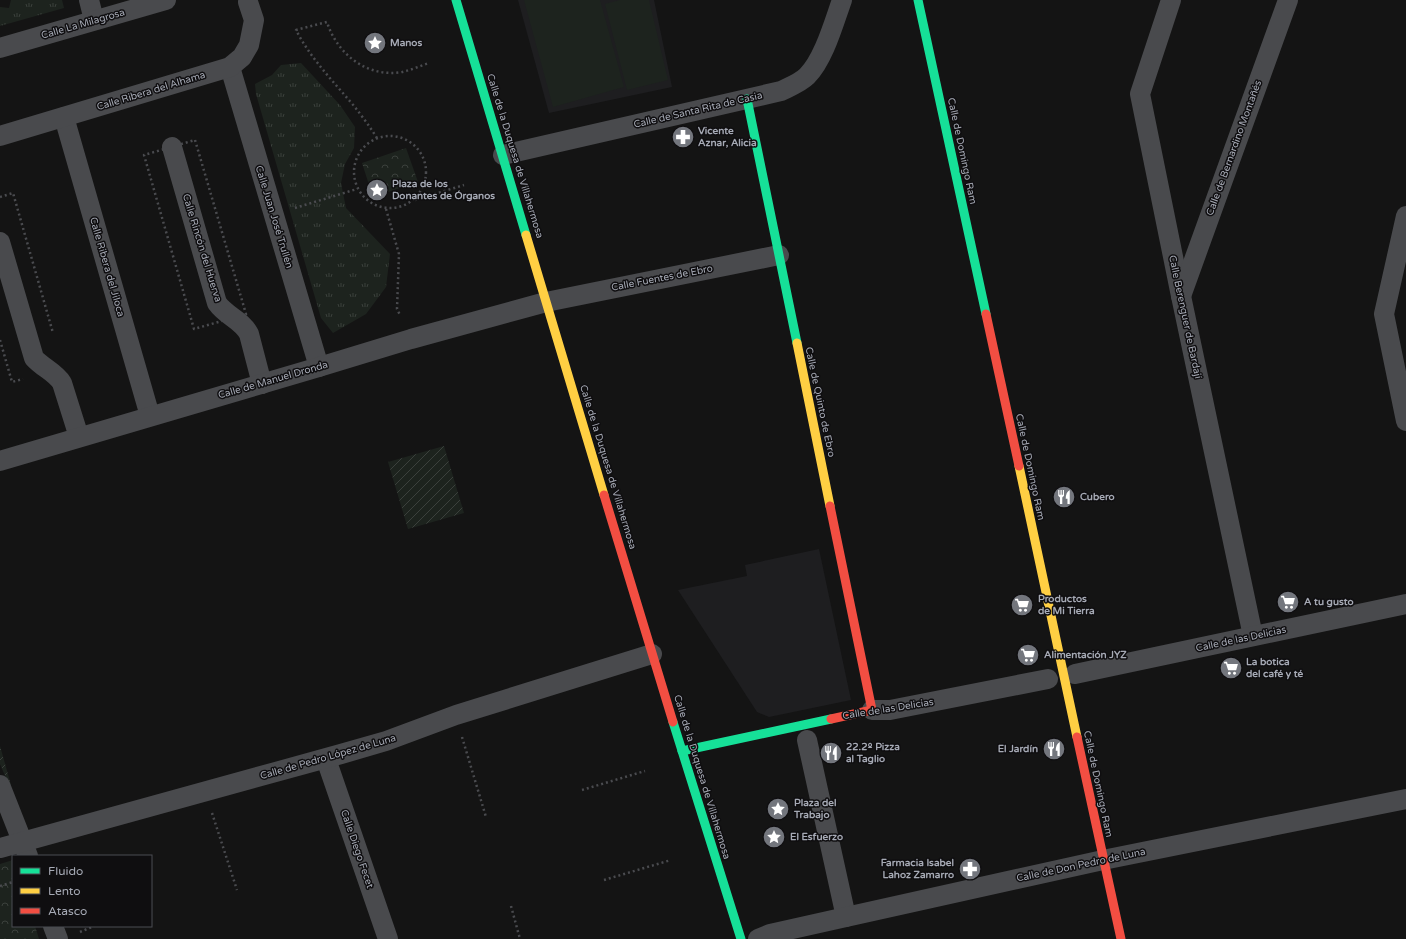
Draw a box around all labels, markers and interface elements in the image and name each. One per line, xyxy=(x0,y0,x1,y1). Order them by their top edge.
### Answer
street label: Calle La Milagrosa xyxy=(40,6,126,42)
place icon: Manos xyxy=(362,30,388,56)
place label: Manos xyxy=(390,37,422,49)
street label: Calle Ribera del Alhama xyxy=(95,69,207,113)
street label: Calle de la Duquesa de Villahermosa xyxy=(484,72,546,240)
street label: Calle de Bernardino Montañés xyxy=(1204,78,1264,217)
street label: Calle de Santa Rita de Casia xyxy=(632,89,764,131)
street label: Calle de Domingo Ram xyxy=(945,97,979,205)
pharmacy icon: Vicente Aznar, Alicia xyxy=(670,124,696,150)
place label: Vicente Aznar, Alicia xyxy=(698,125,757,149)
street label: Calle Juan José Trullén xyxy=(253,164,295,270)
place icon: Plaza de los Donantes de Órganos xyxy=(364,177,390,203)
place label: Plaza de los Donantes de Órganos xyxy=(392,178,495,202)
street label: Calle Rincón del Huerva xyxy=(180,192,224,304)
street label: Calle Ribera del Jiloca xyxy=(87,216,127,318)
street label: Calle Berenguer de Bardají xyxy=(1166,254,1204,380)
street label: Calle Fuentes de Ebro xyxy=(610,262,714,294)
street label: Calle de Quinto de Ebro xyxy=(802,346,838,458)
street label: Calle de Manuel Dronda xyxy=(217,359,329,401)
street label: Calle de la Duquesa de Villahermosa xyxy=(577,383,639,551)
street label: Calle de Domingo Ram xyxy=(1013,413,1047,521)
restaurant icon: Cubero xyxy=(1051,484,1077,510)
place label: Cubero xyxy=(1080,491,1115,503)
supermarket icon: A tu gusto xyxy=(1275,589,1301,615)
supermarket icon: Productos de Mi Tierra xyxy=(1009,592,1035,618)
place label: Productos de Mi Tierra xyxy=(1038,593,1095,617)
place label: A tu gusto xyxy=(1304,596,1354,608)
street label: Calle de las Delicias xyxy=(1195,624,1287,654)
supermarket icon: Alimentación JYZ xyxy=(1015,642,1041,668)
place label: Alimentación JYZ xyxy=(1044,649,1127,661)
supermarket icon: La botica del café y té xyxy=(1218,655,1244,681)
place label: La botica del café y té xyxy=(1246,656,1303,680)
street label: Calle de la Duquesa de Villahermosa xyxy=(671,693,733,861)
street label: Calle de las Delicias xyxy=(842,696,935,722)
street label: Calle de Domingo Ram xyxy=(1081,730,1115,838)
street label: Calle de Pedro López de Luna xyxy=(259,732,397,782)
restaurant icon: El Jardín xyxy=(1041,736,1067,762)
restaurant icon: 22.2º Pizza al Taglio xyxy=(818,740,844,766)
place label: 22.2º Pizza al Taglio xyxy=(846,741,900,765)
place label: El Jardín xyxy=(998,743,1038,755)
place icon: Plaza del Trabajo xyxy=(765,796,791,822)
place label: Plaza del Trabajo xyxy=(793,797,836,821)
street label: Calle Diego Fecet xyxy=(338,808,376,890)
place icon: El Esfuerzo xyxy=(761,824,787,850)
place label: El Esfuerzo xyxy=(790,831,843,843)
street label: Calle de Don Pedro de Luna xyxy=(1015,845,1147,885)
legend xyxy=(12,855,152,927)
pharmacy icon: Farmacia Isabel Lahoz Zamarro xyxy=(957,856,983,882)
place label: Farmacia Isabel Lahoz Zamarro xyxy=(881,857,954,881)
text: Fluido xyxy=(48,864,83,878)
text: Lento xyxy=(48,884,81,898)
text: Atasco xyxy=(48,904,87,918)

